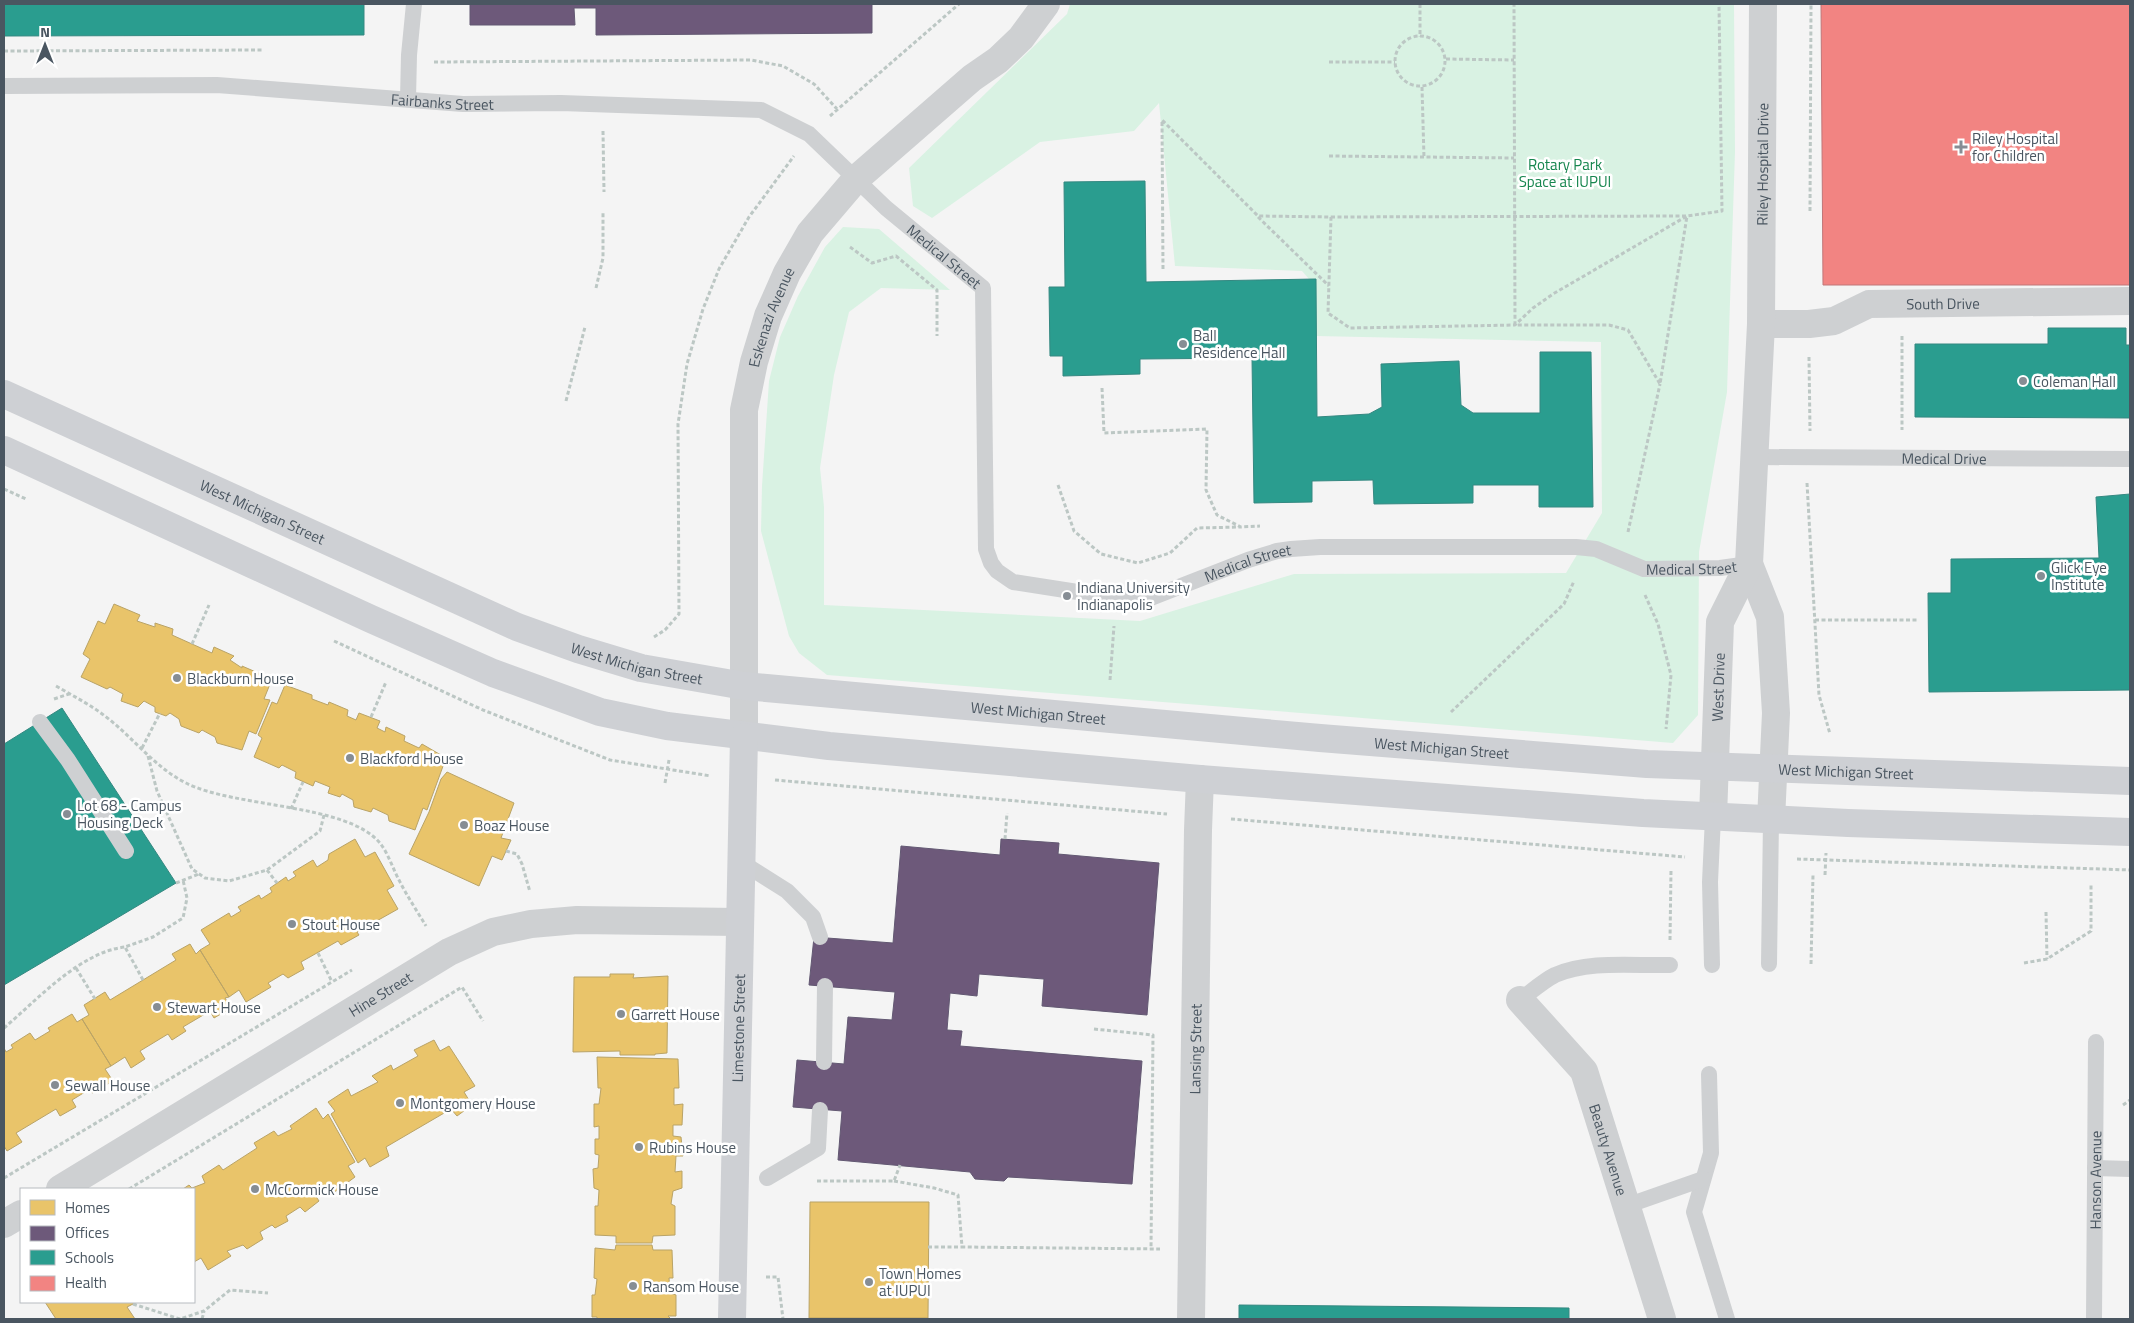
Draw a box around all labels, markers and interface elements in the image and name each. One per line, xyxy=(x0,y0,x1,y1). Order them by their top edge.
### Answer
north arrow xyxy=(20,20,70,70)
text: N xyxy=(40,21,50,42)
street label: Fairbanks Street xyxy=(390,87,495,115)
street label: Riley Hospital Drive xyxy=(1750,103,1774,226)
place label: Riley Hospital for Children xyxy=(1972,127,2058,167)
marker: Riley Hospital for Children xyxy=(1954,140,1968,154)
park label: Rotary Park Space at IUPUI xyxy=(1519,153,1611,193)
street label: Medical Street xyxy=(902,218,987,294)
street label: Eskenazi Avenue xyxy=(742,262,800,369)
street label: South Drive xyxy=(1906,291,1980,315)
place label: Ball Residence Hall xyxy=(1193,324,1285,364)
marker: Ball Residence Hall xyxy=(1177,338,1189,350)
place label: Coleman Hall xyxy=(2033,370,2116,393)
marker: Coleman Hall xyxy=(2017,375,2029,387)
street label: Medical Drive xyxy=(1901,446,1987,470)
street label: West Michigan Street xyxy=(196,473,330,550)
street label: Medical Street xyxy=(1201,538,1293,588)
street label: Medical Street xyxy=(1646,554,1739,580)
place label: Glick Eye Institute xyxy=(2051,556,2107,596)
marker: Glick Eye Institute xyxy=(2035,570,2047,582)
place label: Indiana University Indianapolis xyxy=(1077,576,1190,616)
marker: Indiana University Indianapolis xyxy=(1061,590,1073,602)
street label: West Michigan Street xyxy=(568,636,705,690)
street label: West Drive xyxy=(1705,652,1730,722)
place label: Blackburn House xyxy=(187,667,294,690)
marker: Blackburn House xyxy=(171,672,183,684)
street label: West Michigan Street xyxy=(970,695,1107,730)
street label: West Michigan Street xyxy=(1373,731,1511,765)
place label: Blackford House xyxy=(360,747,463,770)
marker: Blackford House xyxy=(344,752,356,764)
street label: West Michigan Street xyxy=(1778,757,1915,785)
place label: Lot 68 - Campus Housing Deck xyxy=(77,794,182,834)
marker: Lot 68 - Campus Housing Deck xyxy=(61,808,73,820)
place label: Boaz House xyxy=(474,814,549,837)
marker: Boaz House xyxy=(458,819,470,831)
place label: Stout House xyxy=(302,913,380,936)
marker: Stout House xyxy=(286,918,298,930)
street label: Hine Street xyxy=(344,965,417,1022)
street label: Limestone Street xyxy=(725,973,751,1082)
place label: Stewart House xyxy=(167,996,261,1019)
marker: Stewart House xyxy=(151,1001,163,1013)
place label: Garrett House xyxy=(631,1003,720,1026)
street label: Lansing Street xyxy=(1183,1003,1207,1095)
marker: Garrett House xyxy=(615,1008,627,1020)
place label: Sewall House xyxy=(65,1074,150,1097)
marker: Sewall House xyxy=(49,1079,61,1091)
place label: Montgomery House xyxy=(410,1092,536,1115)
marker: Montgomery House xyxy=(394,1097,406,1109)
street label: Beauty Avenue xyxy=(1583,1101,1634,1198)
street label: Hanson Avenue xyxy=(2083,1130,2107,1230)
place label: Rubins House xyxy=(649,1136,736,1159)
marker: Rubins House xyxy=(633,1141,645,1153)
place label: McCormick House xyxy=(265,1178,379,1201)
marker: McCormick House xyxy=(249,1183,261,1195)
legend xyxy=(20,1188,195,1303)
text: Homes xyxy=(65,1196,110,1219)
text: Offices xyxy=(65,1221,109,1244)
text: Schools xyxy=(65,1246,114,1269)
place label: Town Homes at IUPUI xyxy=(879,1262,961,1302)
text: Health xyxy=(65,1271,107,1294)
place label: Ransom House xyxy=(643,1275,739,1298)
marker: Town Homes at IUPUI xyxy=(863,1276,875,1288)
marker: Ransom House xyxy=(627,1280,639,1292)

